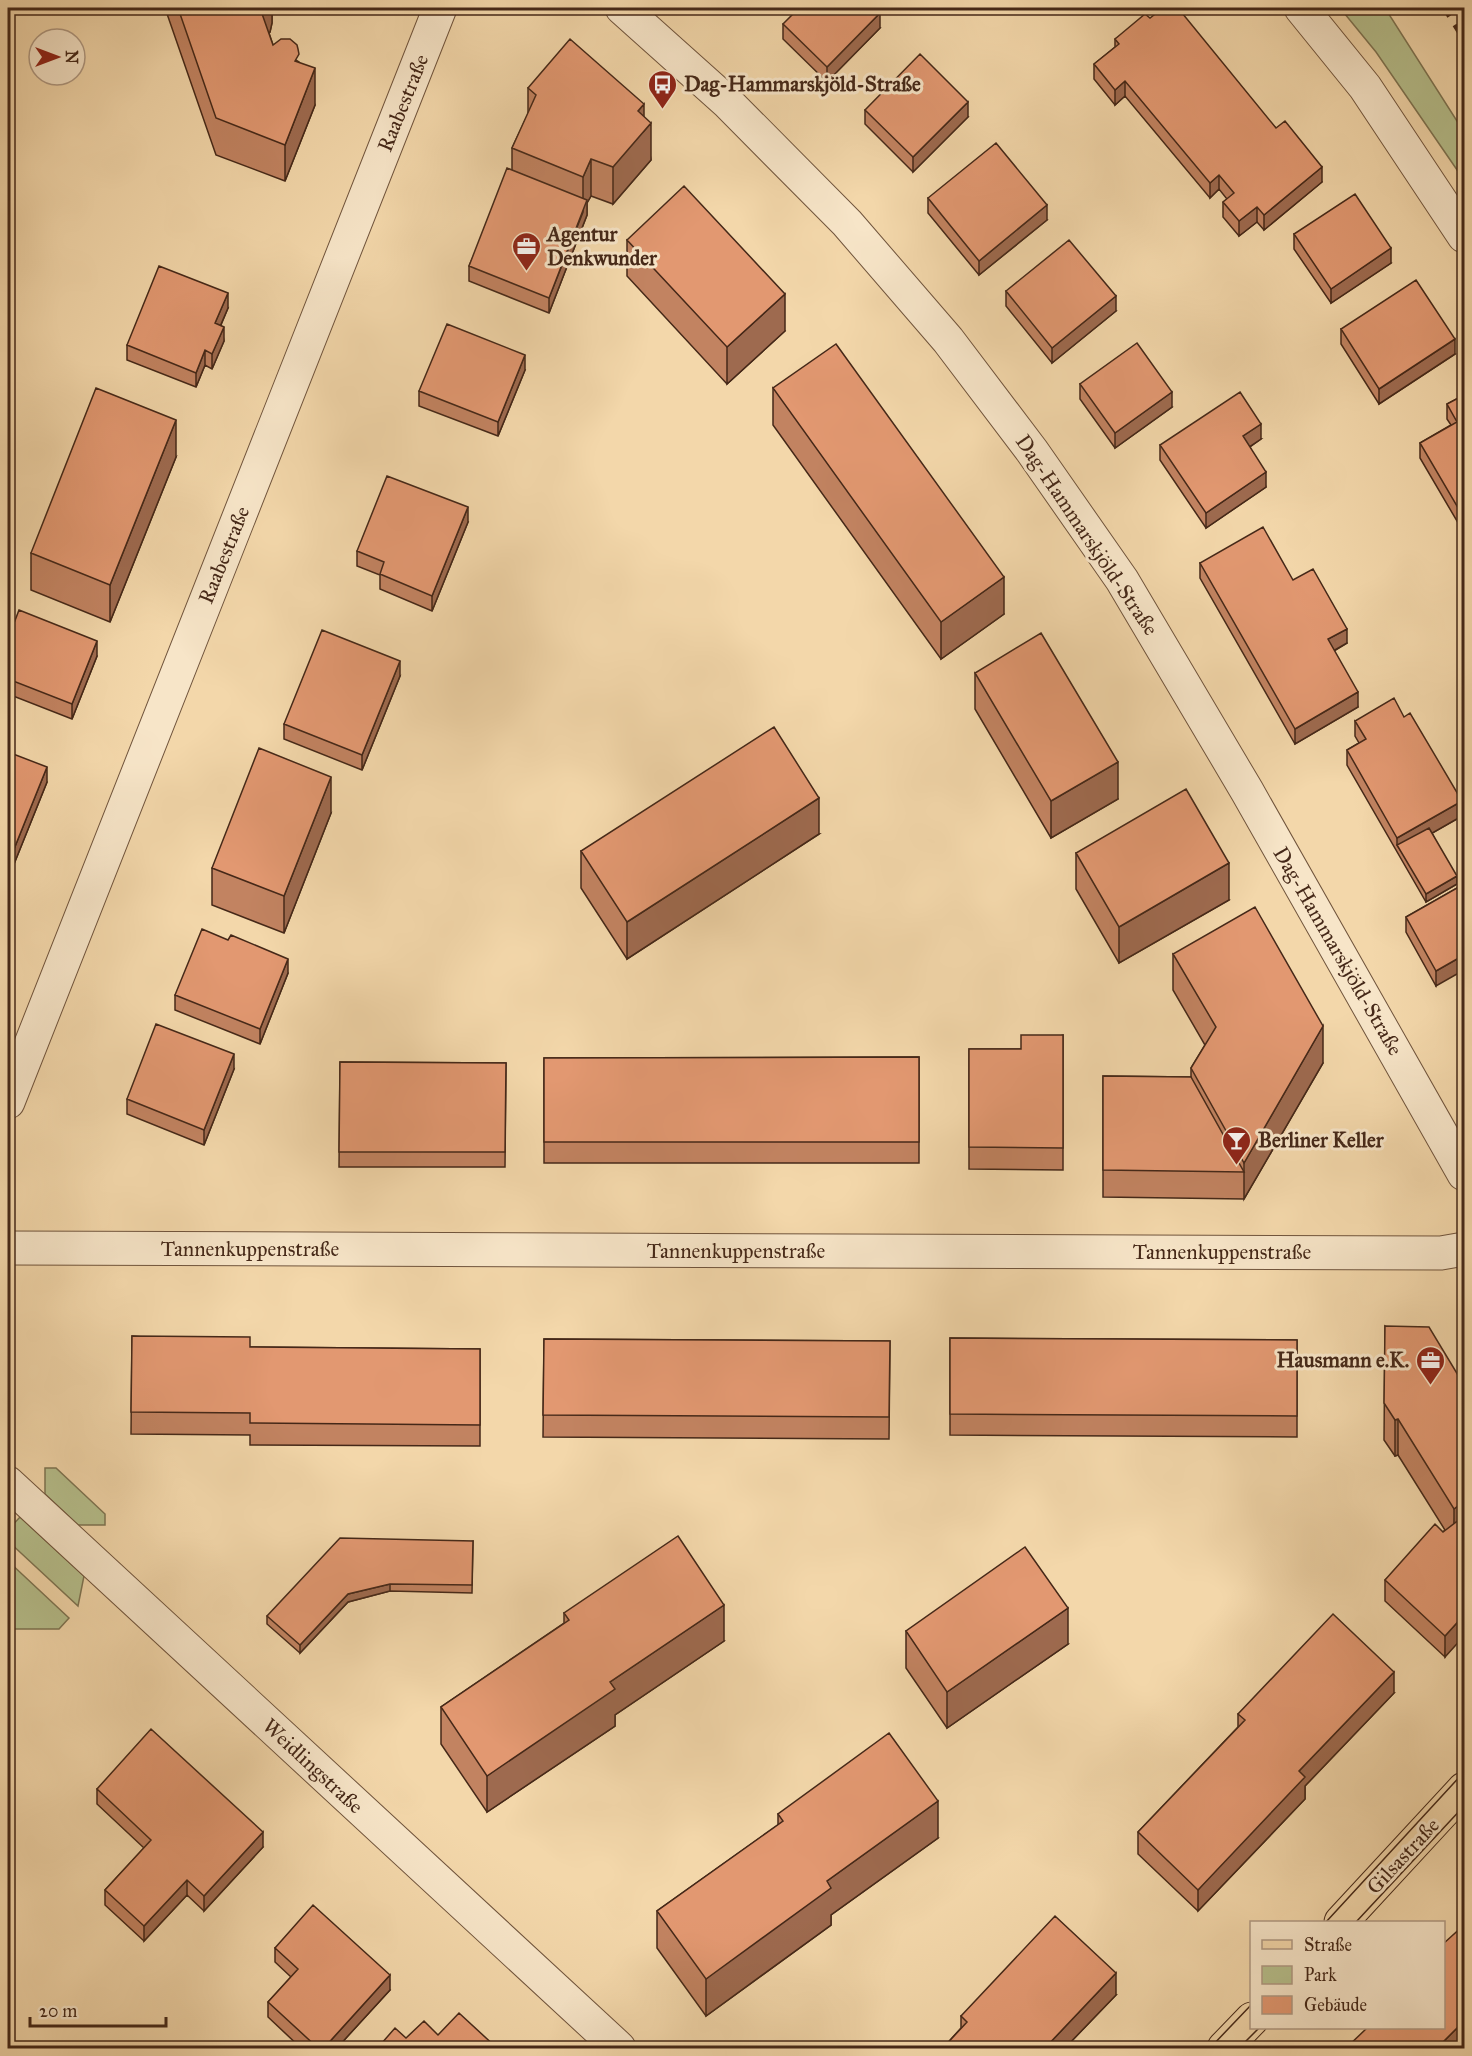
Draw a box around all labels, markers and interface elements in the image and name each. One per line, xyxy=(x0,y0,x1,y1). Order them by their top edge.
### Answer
north arrow xyxy=(27,27,87,87)
text: N xyxy=(62,50,81,64)
street label: Raabestraße xyxy=(372,50,434,156)
bus stop icon: Dag-Hammarskjöld-Straße xyxy=(647,68,679,110)
place label: Dag-Hammarskjöld-Straße xyxy=(684,71,921,97)
place label: Agentur Denkwunder xyxy=(545,221,658,271)
office icon: Agentur Denkwunder xyxy=(510,230,542,272)
street label: Dag-Hammarskjöld-Straße xyxy=(1010,430,1164,641)
street label: Raabestraße xyxy=(193,502,255,608)
street label: Dag-Hammarskjöld-Straße xyxy=(1268,842,1409,1060)
bar icon: Berliner Keller xyxy=(1221,1124,1253,1166)
place label: Berliner Keller xyxy=(1258,1127,1385,1153)
street label: Tannenkuppenstraße xyxy=(161,1236,339,1262)
street label: Tannenkuppenstraße xyxy=(647,1238,825,1264)
street label: Tannenkuppenstraße xyxy=(1133,1239,1311,1265)
office icon: Hausmann e.K. xyxy=(1414,1344,1446,1386)
place label: Hausmann e.K. xyxy=(1276,1347,1409,1373)
street label: Weidlingstraße xyxy=(257,1713,369,1819)
street label: Gilsastraße xyxy=(1361,1812,1445,1900)
legend xyxy=(1250,1921,1445,2029)
text: Straße xyxy=(1304,1934,1352,1956)
text: Park xyxy=(1304,1964,1337,1986)
scale bar xyxy=(30,1990,166,2028)
text: Gebäude xyxy=(1304,1994,1367,2016)
text: 20 m xyxy=(39,2000,77,2022)

